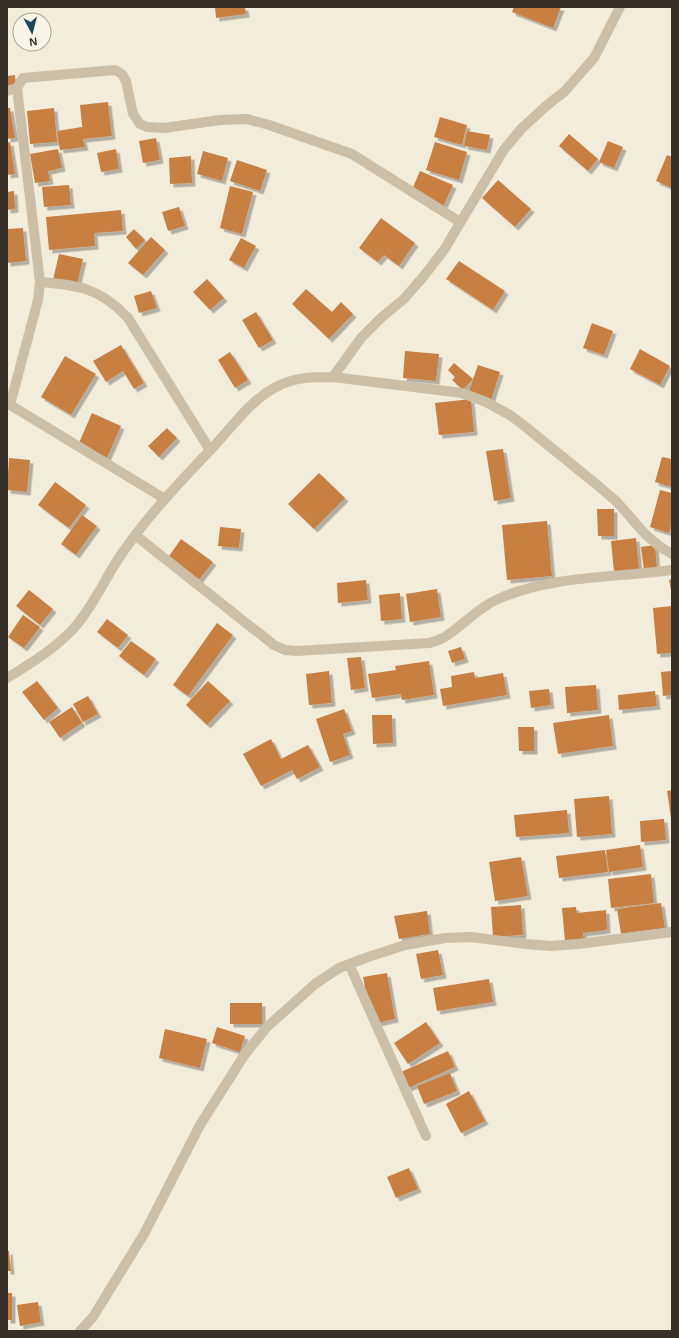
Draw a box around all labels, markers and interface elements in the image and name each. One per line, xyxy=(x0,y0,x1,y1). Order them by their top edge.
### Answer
north arrow xyxy=(12,12,52,52)
text: N xyxy=(28,35,38,48)

